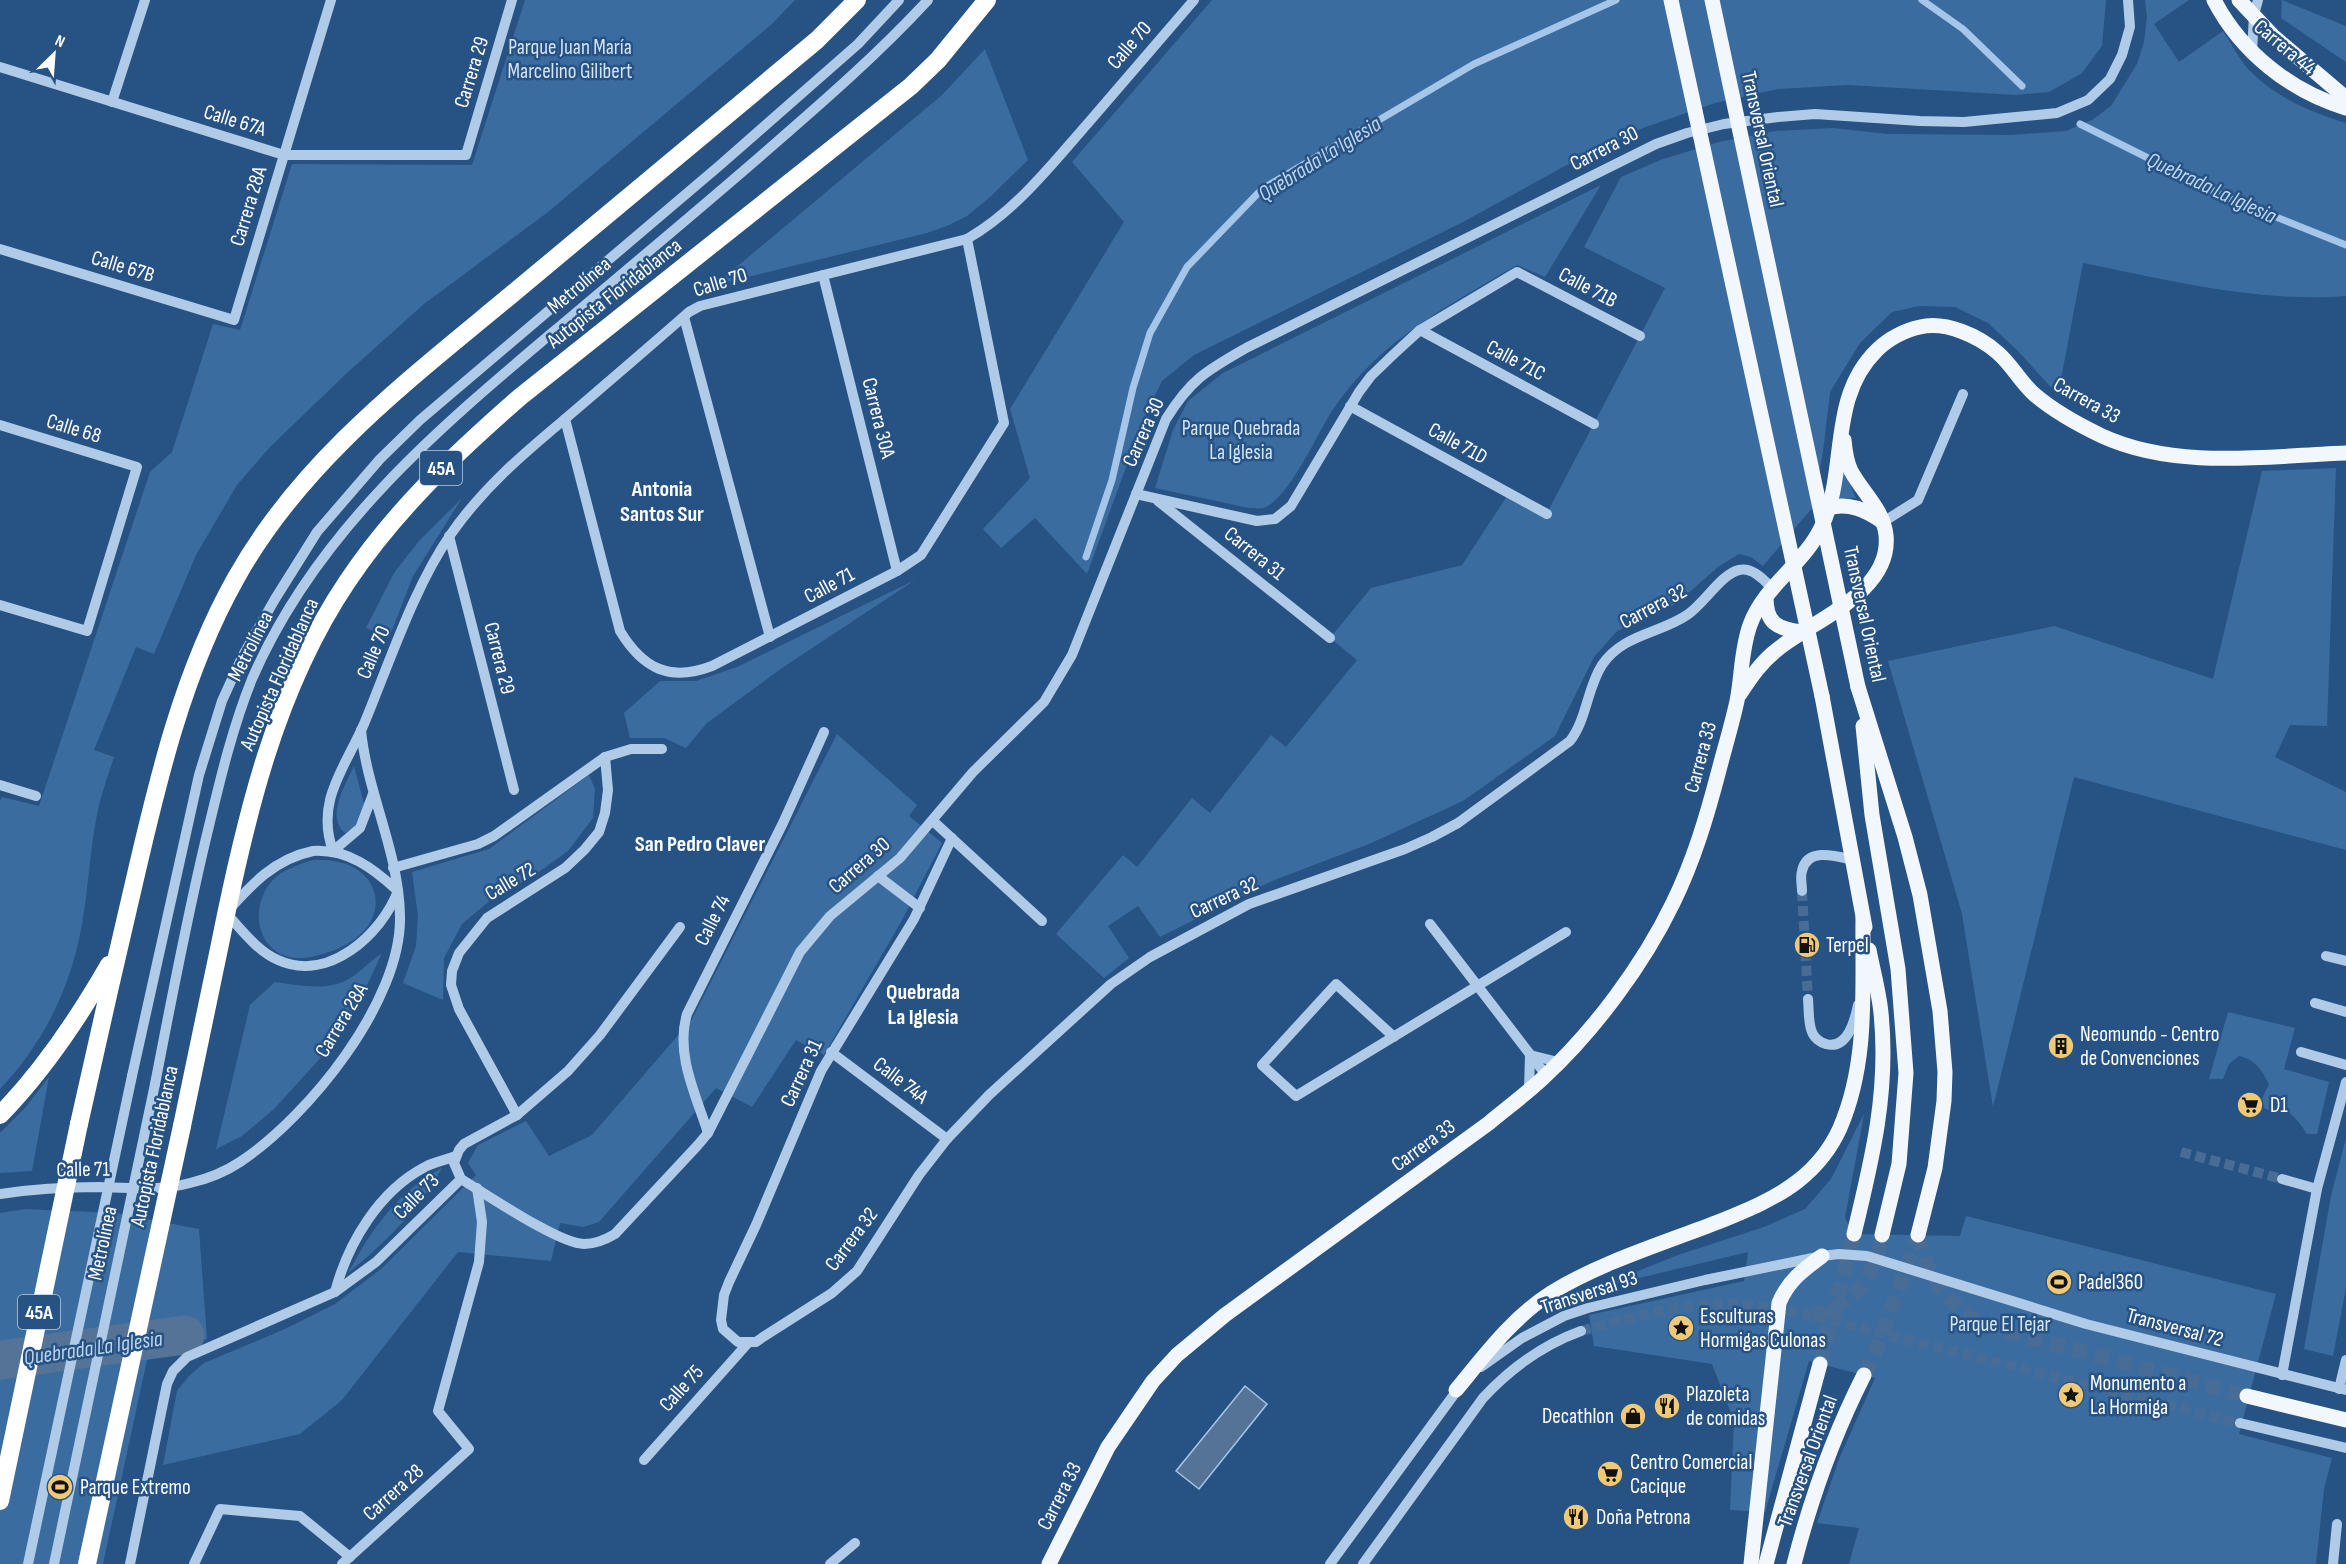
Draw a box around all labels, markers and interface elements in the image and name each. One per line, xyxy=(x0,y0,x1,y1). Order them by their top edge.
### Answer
street label: Carrera 44 xyxy=(2249,14,2321,81)
street label: Calle 70 xyxy=(1102,16,1157,74)
north arrow xyxy=(24,24,84,84)
text: N xyxy=(52,31,68,52)
street label: Carrera 29 xyxy=(449,34,494,111)
park label: Parque Juan María Marcelino Gilibert xyxy=(508,35,632,84)
street label: Transversal Oriental xyxy=(1736,69,1789,209)
street label: Calle 67A xyxy=(201,99,270,142)
water label: Quebrada La Iglesia xyxy=(1253,111,1386,208)
street label: Carrera 30 xyxy=(1566,121,1643,176)
water label: Quebrada La Iglesia xyxy=(2142,147,2281,230)
street label: Carrera 28A xyxy=(225,162,273,249)
street label: Autopista Floridablanca xyxy=(541,233,687,354)
street label: Calle 67B xyxy=(88,245,157,288)
street label: Metrolínea xyxy=(543,252,616,319)
street label: Calle 70 xyxy=(690,262,750,303)
street label: Calle 71B xyxy=(1554,262,1621,313)
street label: Calle 71C xyxy=(1482,334,1550,386)
street label: Carrera 33 xyxy=(2049,372,2125,429)
street label: Carrera 30A xyxy=(856,375,901,462)
street label: Carrera 30 xyxy=(1117,394,1170,471)
street label: Calle 68 xyxy=(43,408,104,449)
park label: Parque Quebrada La Iglesia xyxy=(1182,416,1300,465)
street label: Calle 71D xyxy=(1424,417,1492,470)
road number: 45A xyxy=(420,451,462,485)
district label: Antonia Santos Sur xyxy=(620,476,704,528)
street label: Carrera 31 xyxy=(1219,521,1291,586)
street label: Transversal Oriental xyxy=(1838,544,1891,684)
street label: Calle 71 xyxy=(800,562,859,609)
street label: Carrera 32 xyxy=(1615,578,1691,635)
street label: Autopista Floridablanca xyxy=(234,594,324,755)
street label: Metrolínea xyxy=(222,607,279,685)
street label: Carrera 29 xyxy=(479,620,520,697)
street label: Calle 70 xyxy=(351,622,396,682)
street label: Carrera 33 xyxy=(1679,719,1722,796)
district label: San Pedro Claver xyxy=(635,831,765,858)
street label: Carrera 30 xyxy=(823,832,895,899)
street label: Calle 72 xyxy=(480,857,540,906)
street label: Carrera 32 xyxy=(1186,871,1262,924)
street label: Calle 74 xyxy=(689,890,736,950)
fuel station icon: Terpel xyxy=(1792,930,1822,960)
place label: Terpel xyxy=(1826,933,1869,958)
street label: Carrera 28A xyxy=(310,978,374,1062)
district label: Quebrada La Iglesia xyxy=(886,979,960,1031)
place label: Neomundo - Centro de Convenciones xyxy=(2080,1022,2219,1071)
building icon: Neomundo - Centro de Convenciones xyxy=(2046,1031,2076,1061)
street label: Carrera 31 xyxy=(775,1035,828,1111)
street label: Calle 74A xyxy=(868,1052,934,1110)
street label: Autopista Floridablanca xyxy=(125,1063,184,1230)
supermarket icon: D1 xyxy=(2235,1090,2265,1120)
place label: D1 xyxy=(2270,1093,2288,1118)
street label: Carrera 33 xyxy=(1386,1114,1460,1177)
street label: Calle 71 xyxy=(56,1157,111,1182)
street label: Calle 73 xyxy=(388,1168,445,1225)
street label: Carrera 32 xyxy=(820,1203,883,1276)
street label: Metrolínea xyxy=(82,1204,123,1282)
street label: Transversal 93 xyxy=(1538,1265,1641,1320)
sports icon: Padel360 xyxy=(2044,1267,2074,1297)
place label: Padel360 xyxy=(2078,1270,2143,1295)
road number: 45A xyxy=(18,1295,60,1329)
street label: Transversal 72 xyxy=(2124,1303,2226,1352)
place label: Esculturas Hormigas Culonas xyxy=(1700,1304,1826,1353)
park label: Parque El Tejar xyxy=(1949,1312,2051,1337)
place icon: Esculturas Hormigas Culonas xyxy=(1666,1313,1696,1343)
water label: Quebrada La Iglesia xyxy=(22,1325,164,1372)
street label: Calle 75 xyxy=(654,1360,709,1417)
place label: Monumento a La Hormiga xyxy=(2090,1371,2186,1420)
place icon: Monumento a La Hormiga xyxy=(2056,1380,2086,1410)
place label: Plazoleta de comidas xyxy=(1686,1382,1765,1431)
restaurant icon: Plazoleta de comidas xyxy=(1652,1391,1682,1421)
street label: Transversal Oriental xyxy=(1772,1392,1843,1530)
shop icon: Decathlon xyxy=(1618,1401,1648,1431)
place label: Decathlon xyxy=(1542,1404,1614,1429)
place label: Centro Comercial Cacique xyxy=(1630,1450,1752,1499)
street label: Carrera 33 xyxy=(1032,1458,1087,1534)
street label: Carrera 28 xyxy=(358,1459,429,1526)
supermarket icon: Centro Comercial Cacique xyxy=(1595,1459,1625,1489)
sports icon: Parque Extremo xyxy=(45,1472,75,1502)
place label: Parque Extremo xyxy=(80,1475,191,1500)
restaurant icon: Doña Petrona xyxy=(1561,1502,1591,1532)
place label: Doña Petrona xyxy=(1596,1505,1691,1530)

